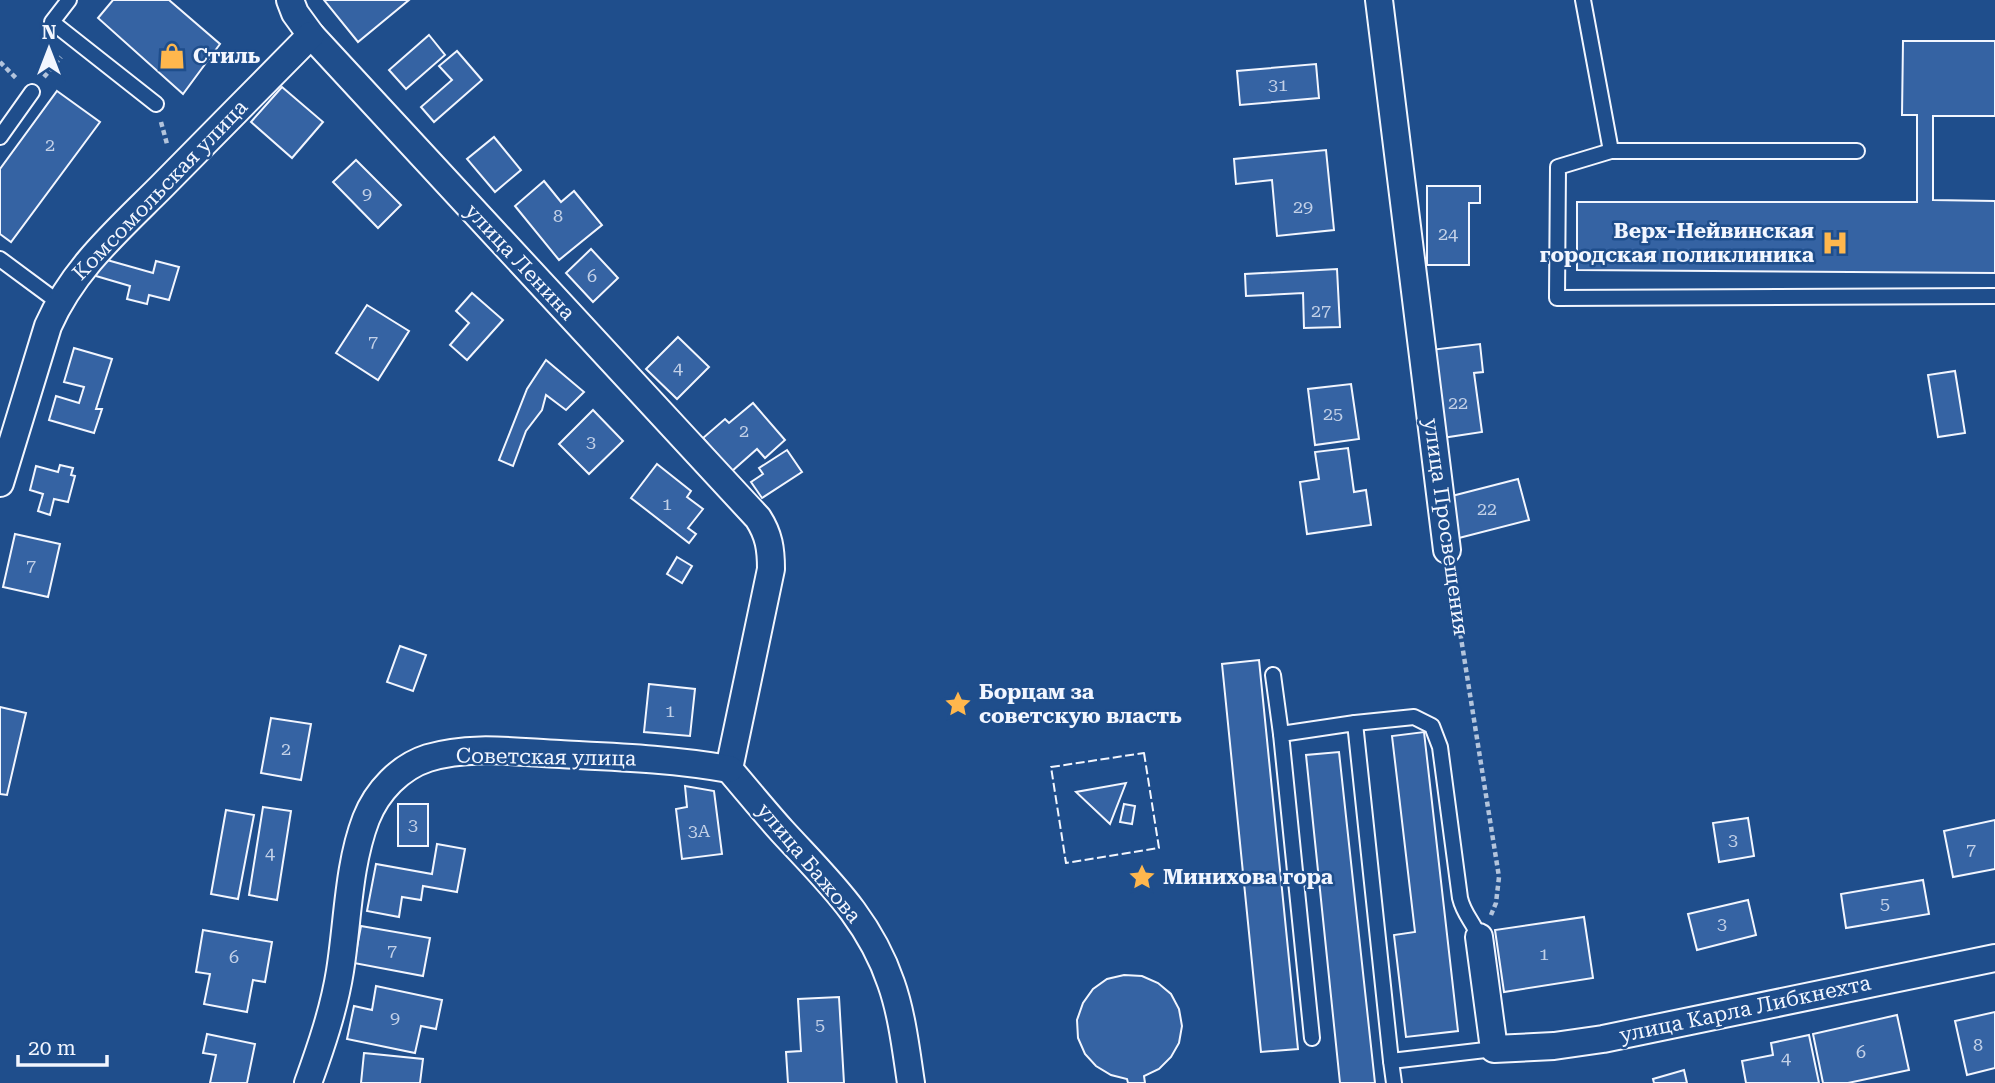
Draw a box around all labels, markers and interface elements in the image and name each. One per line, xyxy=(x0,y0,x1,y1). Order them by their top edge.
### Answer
north arrow xyxy=(14,14,84,84)
text: N xyxy=(42,21,57,44)
shop icon: Стиль xyxy=(157,41,187,71)
place label: Стиль xyxy=(193,44,261,68)
house number: 31 xyxy=(1268,74,1288,95)
street label: Комсомольская улица xyxy=(68,95,253,285)
house number: 2 xyxy=(45,134,55,155)
house number: 9 xyxy=(362,183,372,204)
house number: 29 xyxy=(1293,196,1313,217)
street label: улица Ленина xyxy=(460,199,580,326)
house number: 8 xyxy=(553,205,563,226)
place label: Верх-Нейвинская городская поликлиника xyxy=(1540,219,1815,267)
house number: 24 xyxy=(1438,223,1458,244)
hospital icon: Верх-Нейвинская городская поликлиника xyxy=(1820,228,1850,258)
house number: 6 xyxy=(587,265,597,286)
house number: 27 xyxy=(1311,300,1331,321)
house number: 7 xyxy=(368,331,378,352)
house number: 4 xyxy=(673,357,683,378)
house number: 22 xyxy=(1448,392,1468,413)
house number: 25 xyxy=(1323,403,1343,424)
street label: улица Просвещения xyxy=(1419,417,1473,637)
house number: 2 xyxy=(739,420,749,441)
house number: 3 xyxy=(586,431,596,452)
house number: 1 xyxy=(662,493,672,514)
house number: 22 xyxy=(1477,498,1497,519)
house number: 7 xyxy=(26,555,36,576)
place label: Борцам за советскую власть xyxy=(979,680,1182,728)
place icon: Борцам за советскую власть xyxy=(943,689,973,719)
house number: 1 xyxy=(665,700,675,721)
house number: 2 xyxy=(281,738,291,759)
street label: Советская улица xyxy=(456,743,637,771)
street label: улица Бажова xyxy=(752,798,866,928)
house number: 3 xyxy=(408,814,418,835)
house number: 3А xyxy=(688,820,711,841)
house number: 3 xyxy=(1728,829,1738,850)
house number: 7 xyxy=(1966,839,1976,860)
house number: 4 xyxy=(265,842,275,863)
place icon: Минихова гора xyxy=(1127,862,1157,892)
place label: Минихова гора xyxy=(1163,865,1334,889)
house number: 5 xyxy=(1880,893,1890,914)
house number: 3 xyxy=(1717,913,1727,934)
house number: 7 xyxy=(387,940,397,961)
house number: 1 xyxy=(1539,943,1549,964)
house number: 6 xyxy=(229,946,239,967)
street label: улица Карла Либкнехта xyxy=(1617,970,1873,1047)
house number: 9 xyxy=(390,1007,400,1028)
house number: 5 xyxy=(815,1014,825,1035)
scale bar xyxy=(18,1024,107,1068)
house number: 8 xyxy=(1973,1034,1983,1055)
text: 20 m xyxy=(28,1036,76,1060)
house number: 6 xyxy=(1856,1041,1866,1062)
house number: 4 xyxy=(1781,1047,1791,1068)

